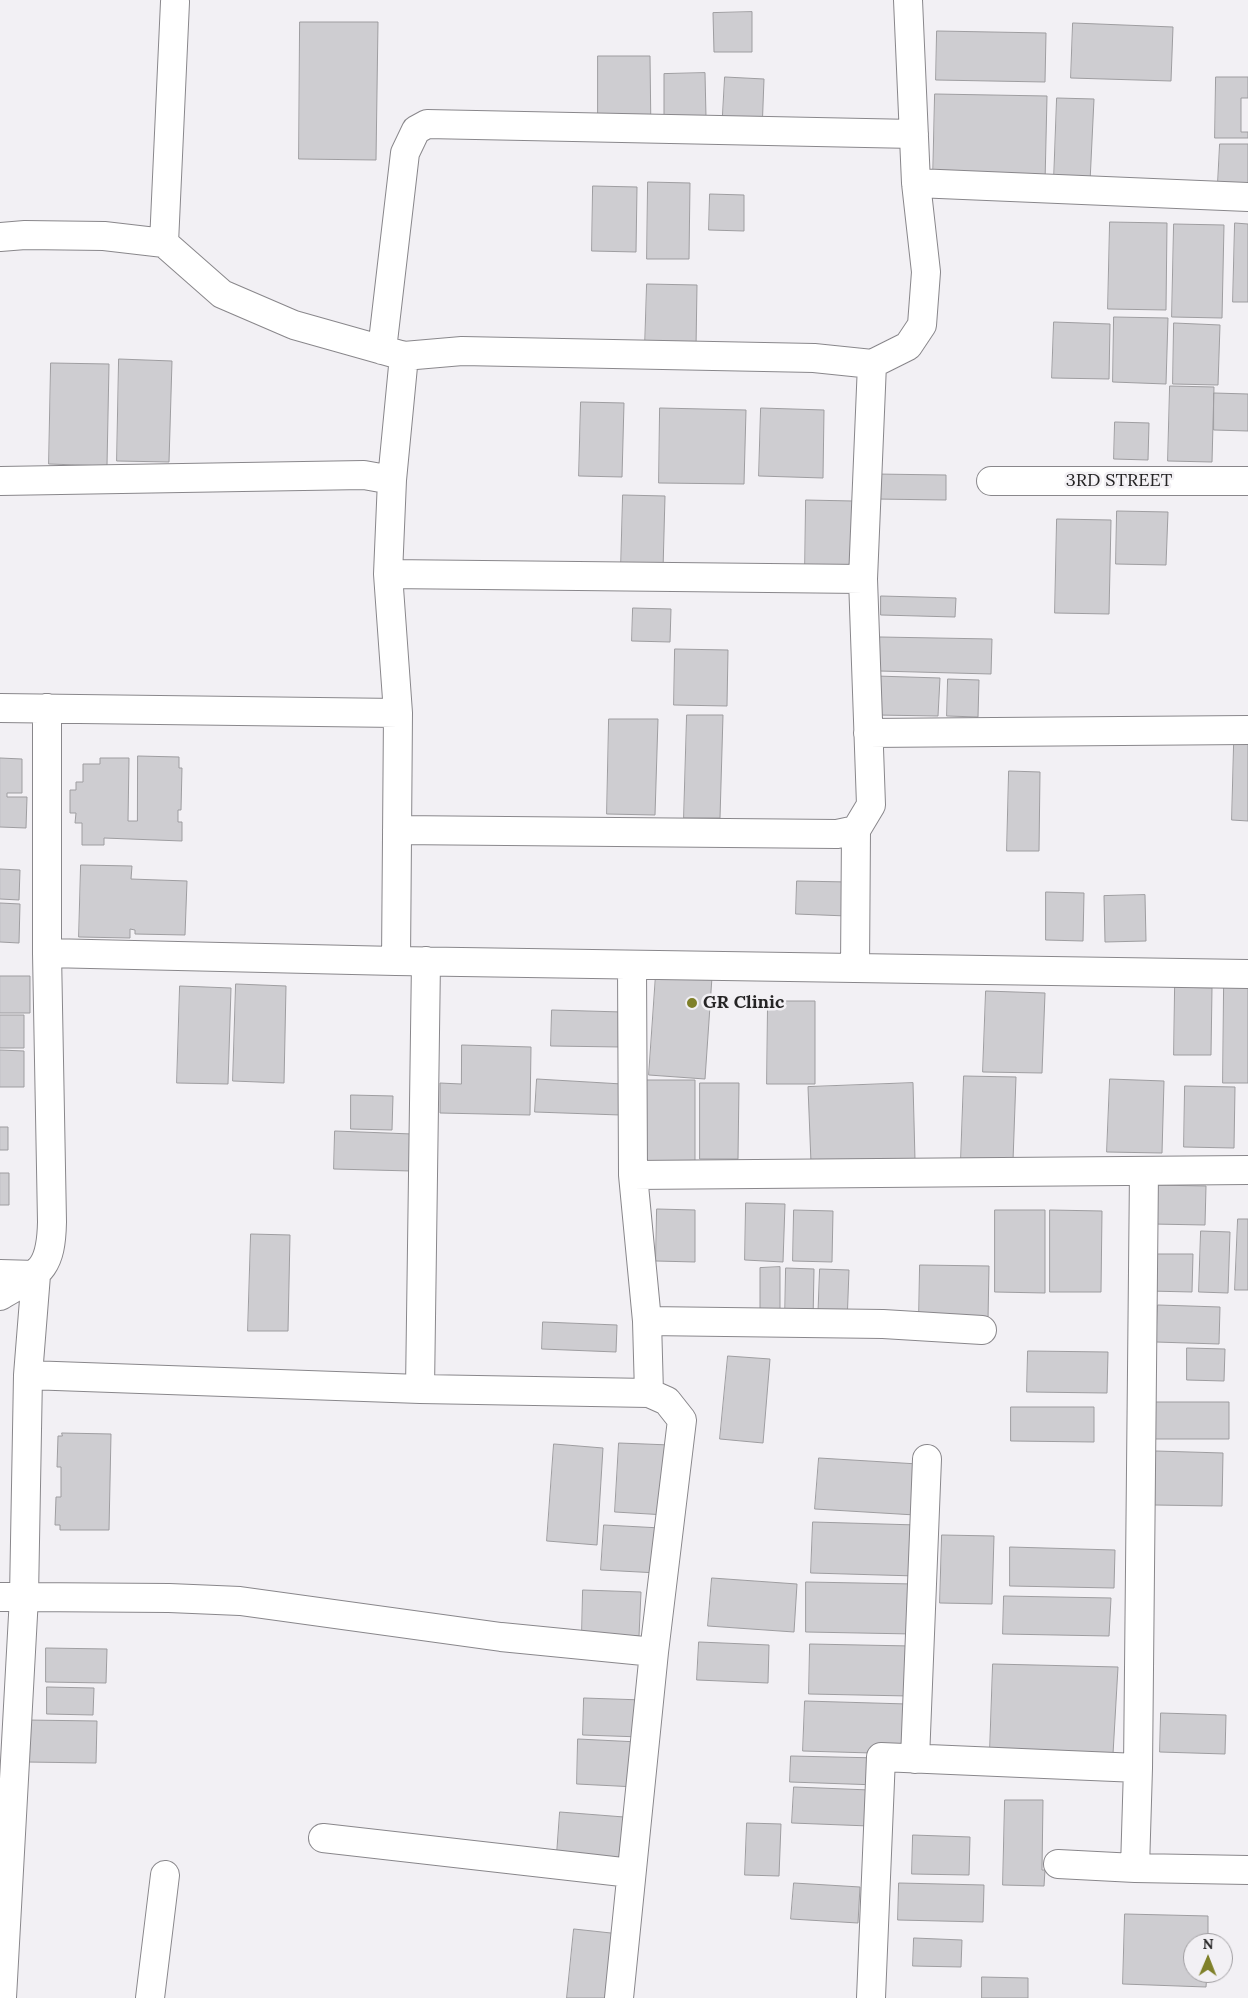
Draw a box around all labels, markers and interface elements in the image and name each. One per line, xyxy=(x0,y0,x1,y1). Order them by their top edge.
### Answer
street label: 3RD STREET xyxy=(1066,470,1172,492)
place label: GR Clinic xyxy=(703,992,784,1014)
marker: GR Clinic xyxy=(685,996,699,1010)
north arrow xyxy=(1183,1933,1233,1983)
text: N xyxy=(1203,1935,1214,1953)

